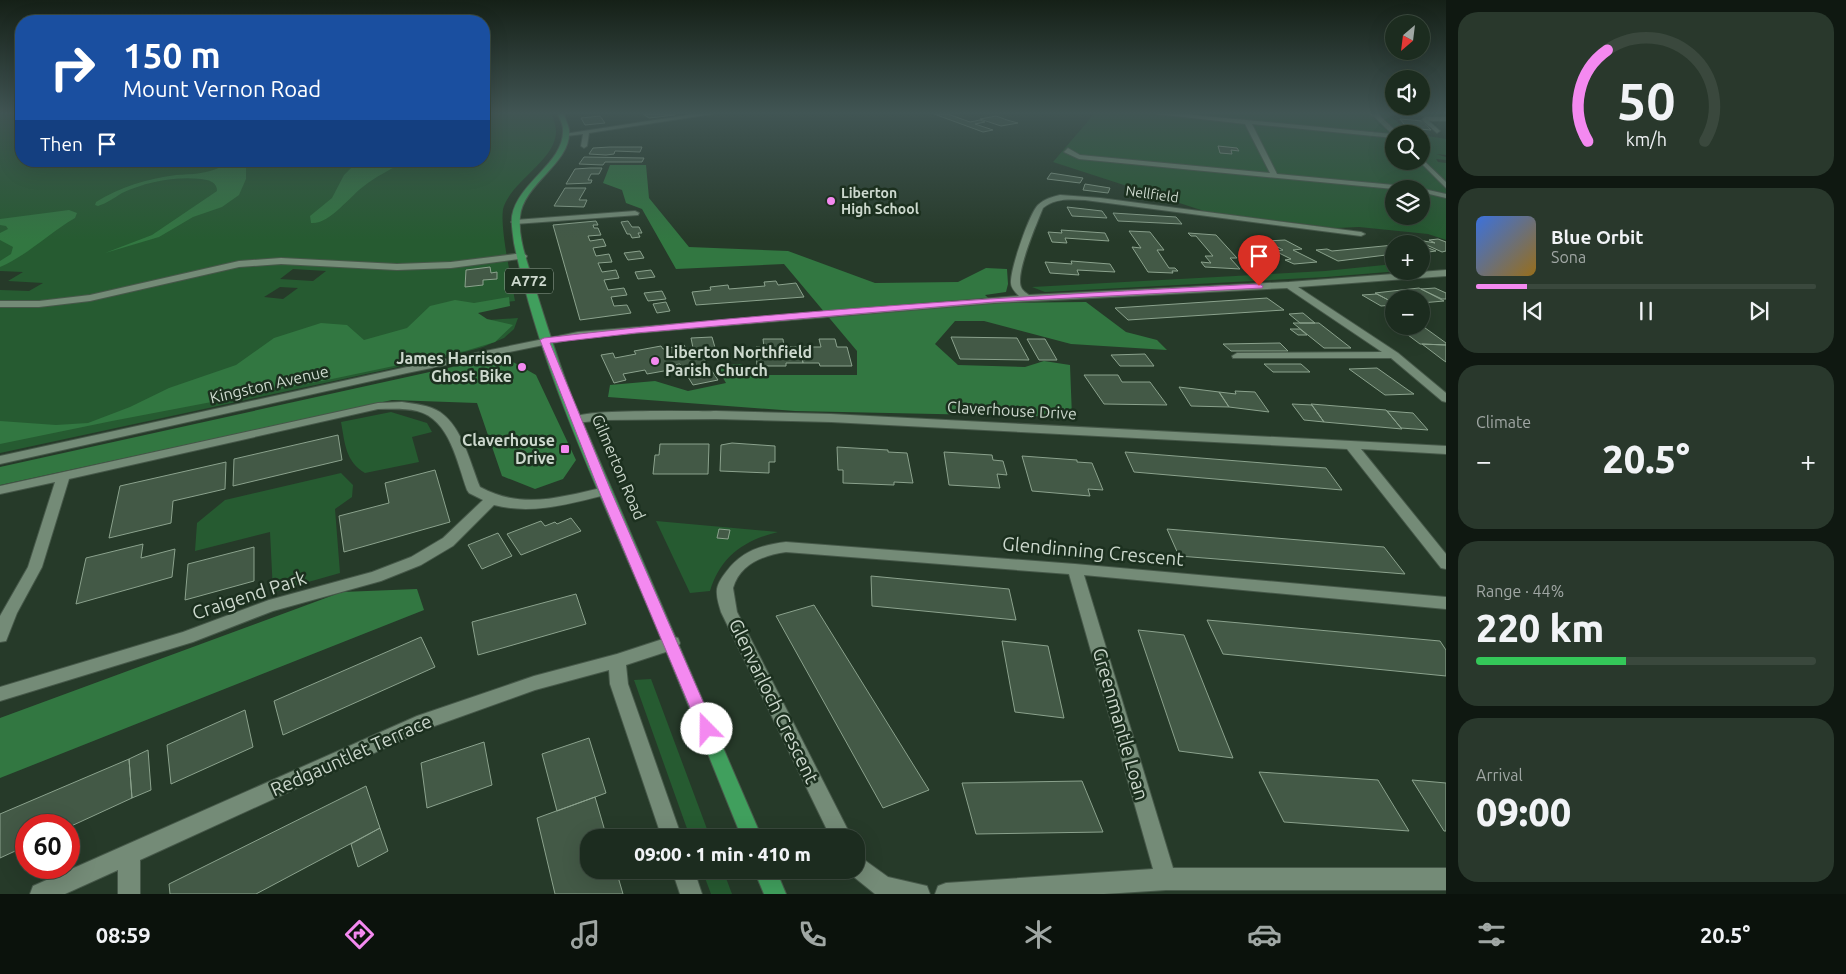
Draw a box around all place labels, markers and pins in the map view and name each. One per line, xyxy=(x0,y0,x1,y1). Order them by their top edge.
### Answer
place label: Liberton High School xyxy=(841,185,919,217)
marker: Liberton High School xyxy=(825,195,837,207)
pin xyxy=(1238,235,1280,286)
place label: Liberton Northfield Parish Church xyxy=(665,343,812,379)
place label: James Harrison Ghost Bike xyxy=(396,349,512,385)
marker: Liberton Northfield Parish Church xyxy=(649,355,661,367)
marker: James Harrison Ghost Bike xyxy=(516,361,528,373)
place label: Claverhouse Drive xyxy=(462,431,555,467)
marker: Claverhouse Drive xyxy=(559,443,571,455)

